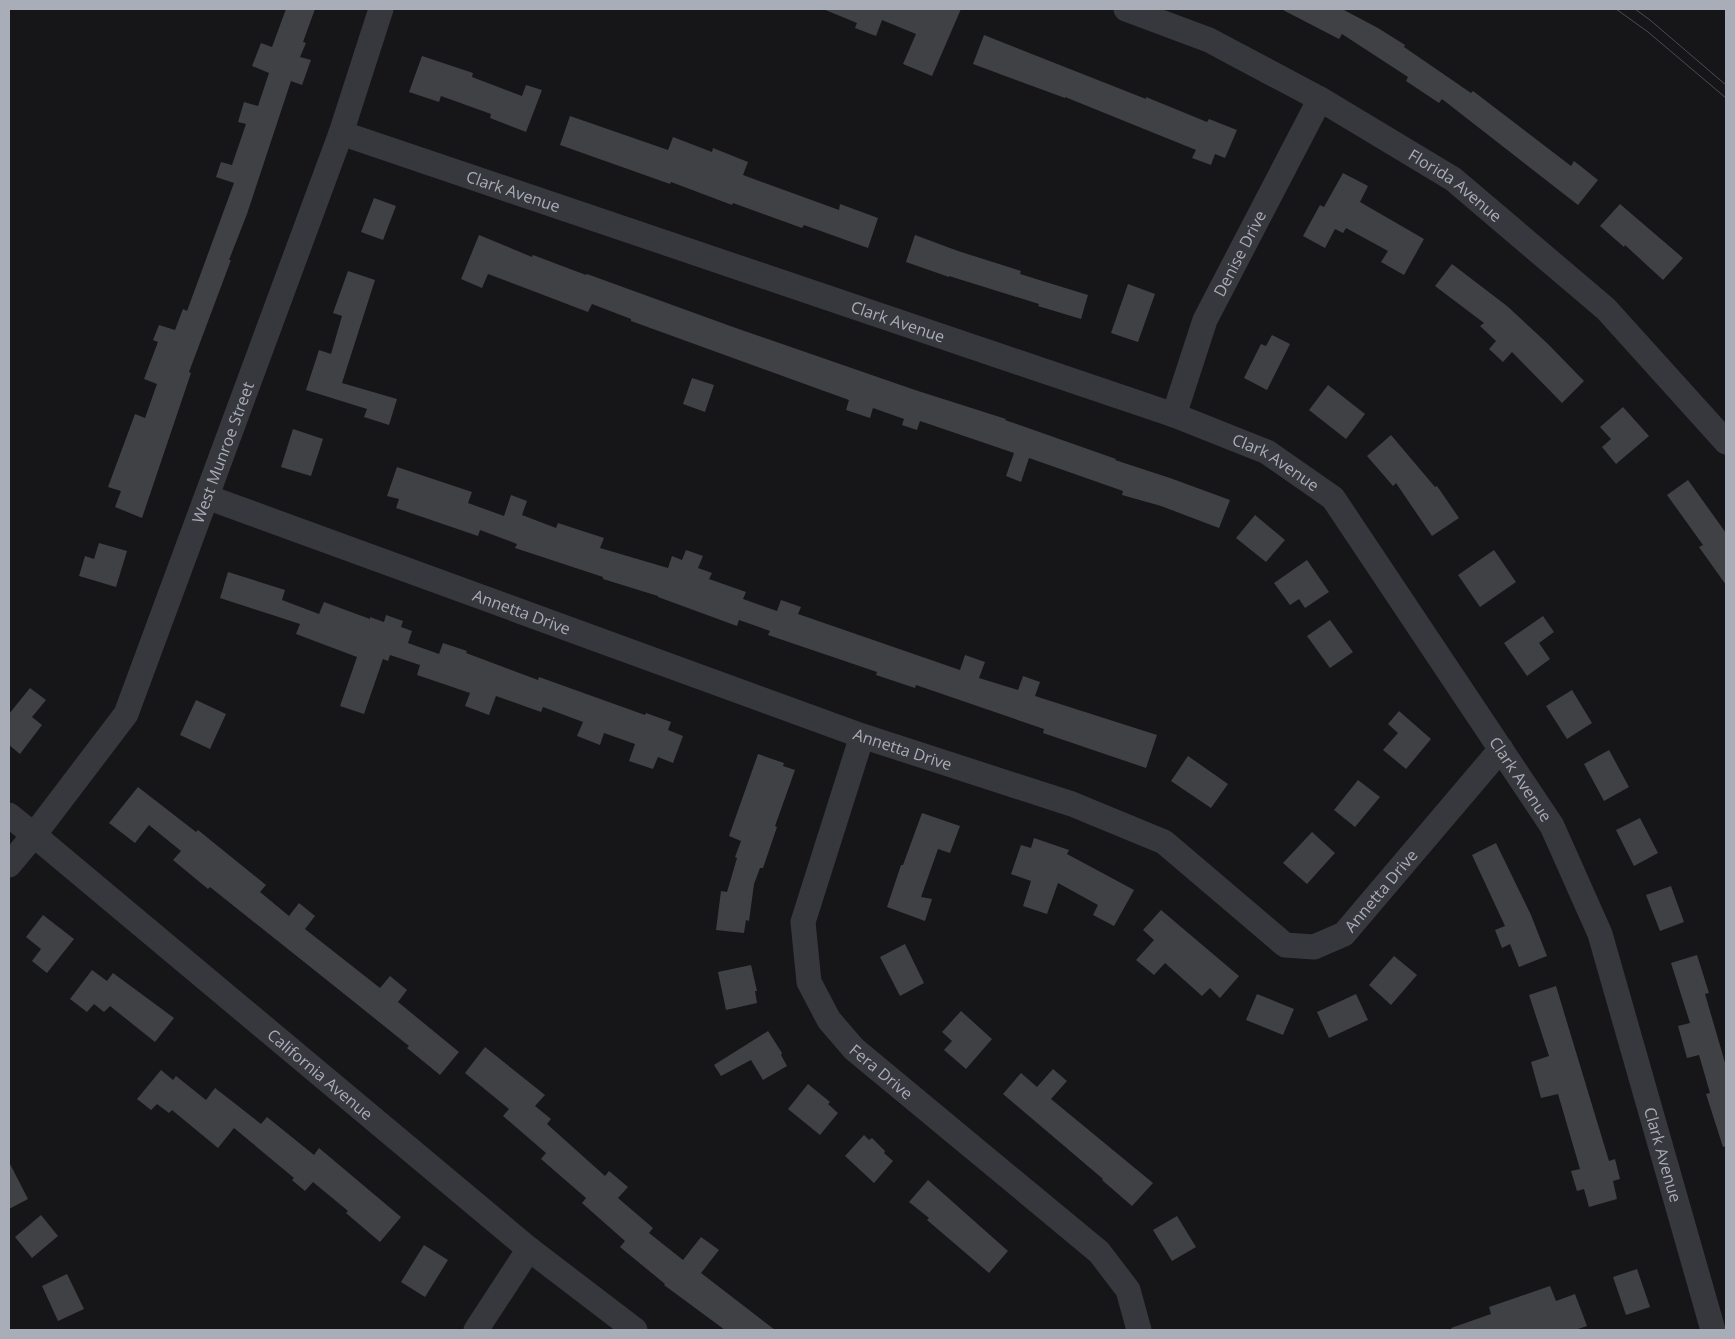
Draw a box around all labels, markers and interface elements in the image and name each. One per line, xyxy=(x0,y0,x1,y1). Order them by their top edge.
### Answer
street label: Florida Avenue xyxy=(1404,144,1507,227)
street label: Clark Avenue xyxy=(464,165,563,217)
street label: Denise Drive xyxy=(1208,206,1271,300)
street label: Clark Avenue xyxy=(848,295,948,348)
street label: West Munroe Street xyxy=(187,378,259,526)
street label: Clark Avenue xyxy=(1229,428,1324,496)
street label: Annetta Drive xyxy=(470,584,574,640)
street label: Annetta Drive xyxy=(850,723,955,775)
street label: Clark Avenue xyxy=(1484,732,1557,826)
street label: Annetta Drive xyxy=(1339,845,1422,937)
street label: California Avenue xyxy=(263,1024,378,1125)
street label: Fera Drive xyxy=(845,1039,918,1104)
street label: Clark Avenue xyxy=(1639,1105,1687,1205)

